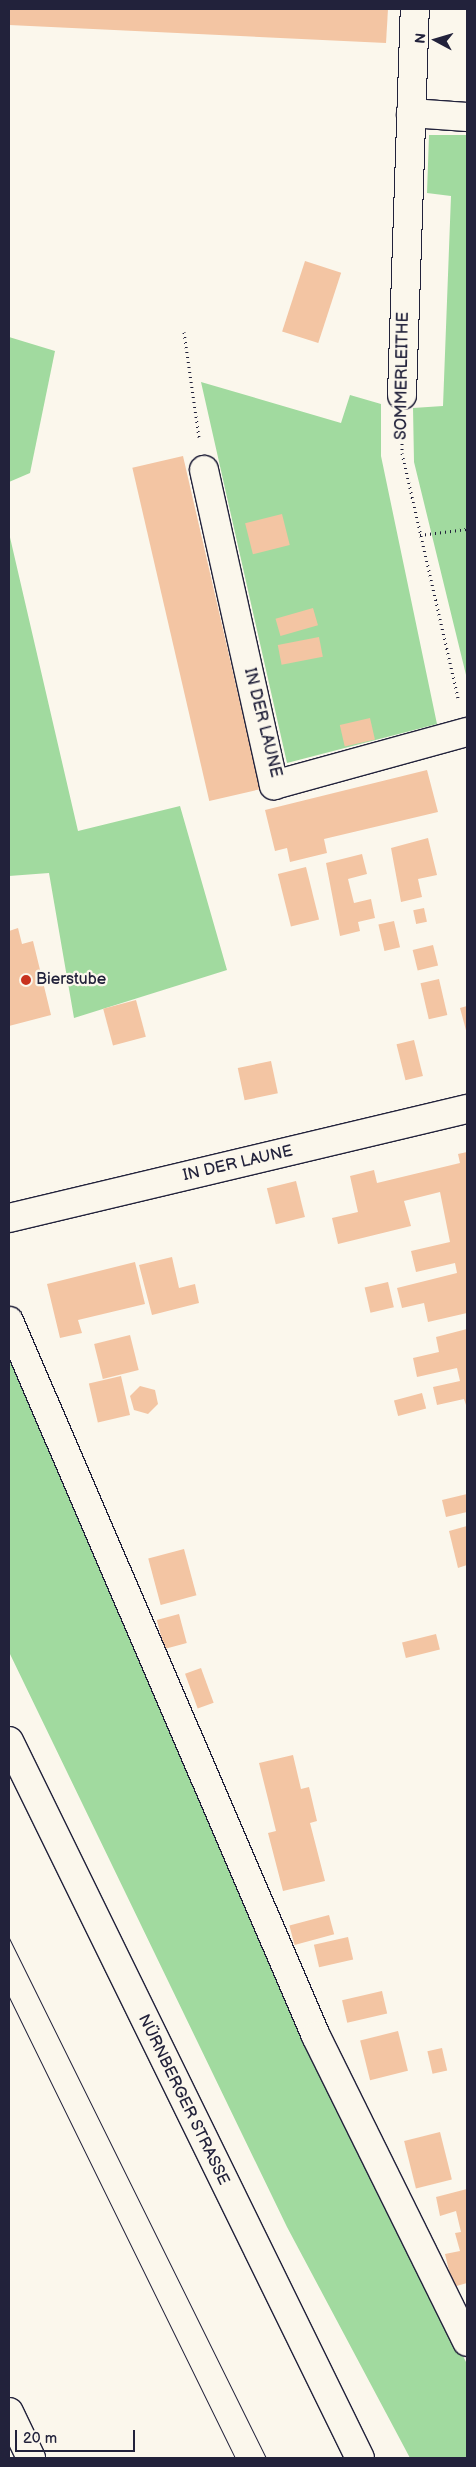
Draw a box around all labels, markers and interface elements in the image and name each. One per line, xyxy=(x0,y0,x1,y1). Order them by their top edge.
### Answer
north arrow xyxy=(411,15,461,65)
text: N xyxy=(412,32,430,45)
street label: SOMMERLEITHE xyxy=(392,312,414,440)
street label: IN DER LAUNE xyxy=(239,666,285,780)
place label: Bierstube xyxy=(36,970,106,990)
marker: Bierstube xyxy=(20,974,32,986)
street label: IN DER LAUNE xyxy=(181,1142,295,1186)
street label: NÜRNBERGER STRASSE xyxy=(133,2011,233,2189)
scale bar xyxy=(18,2420,138,2452)
text: 20 m xyxy=(23,2429,57,2448)

